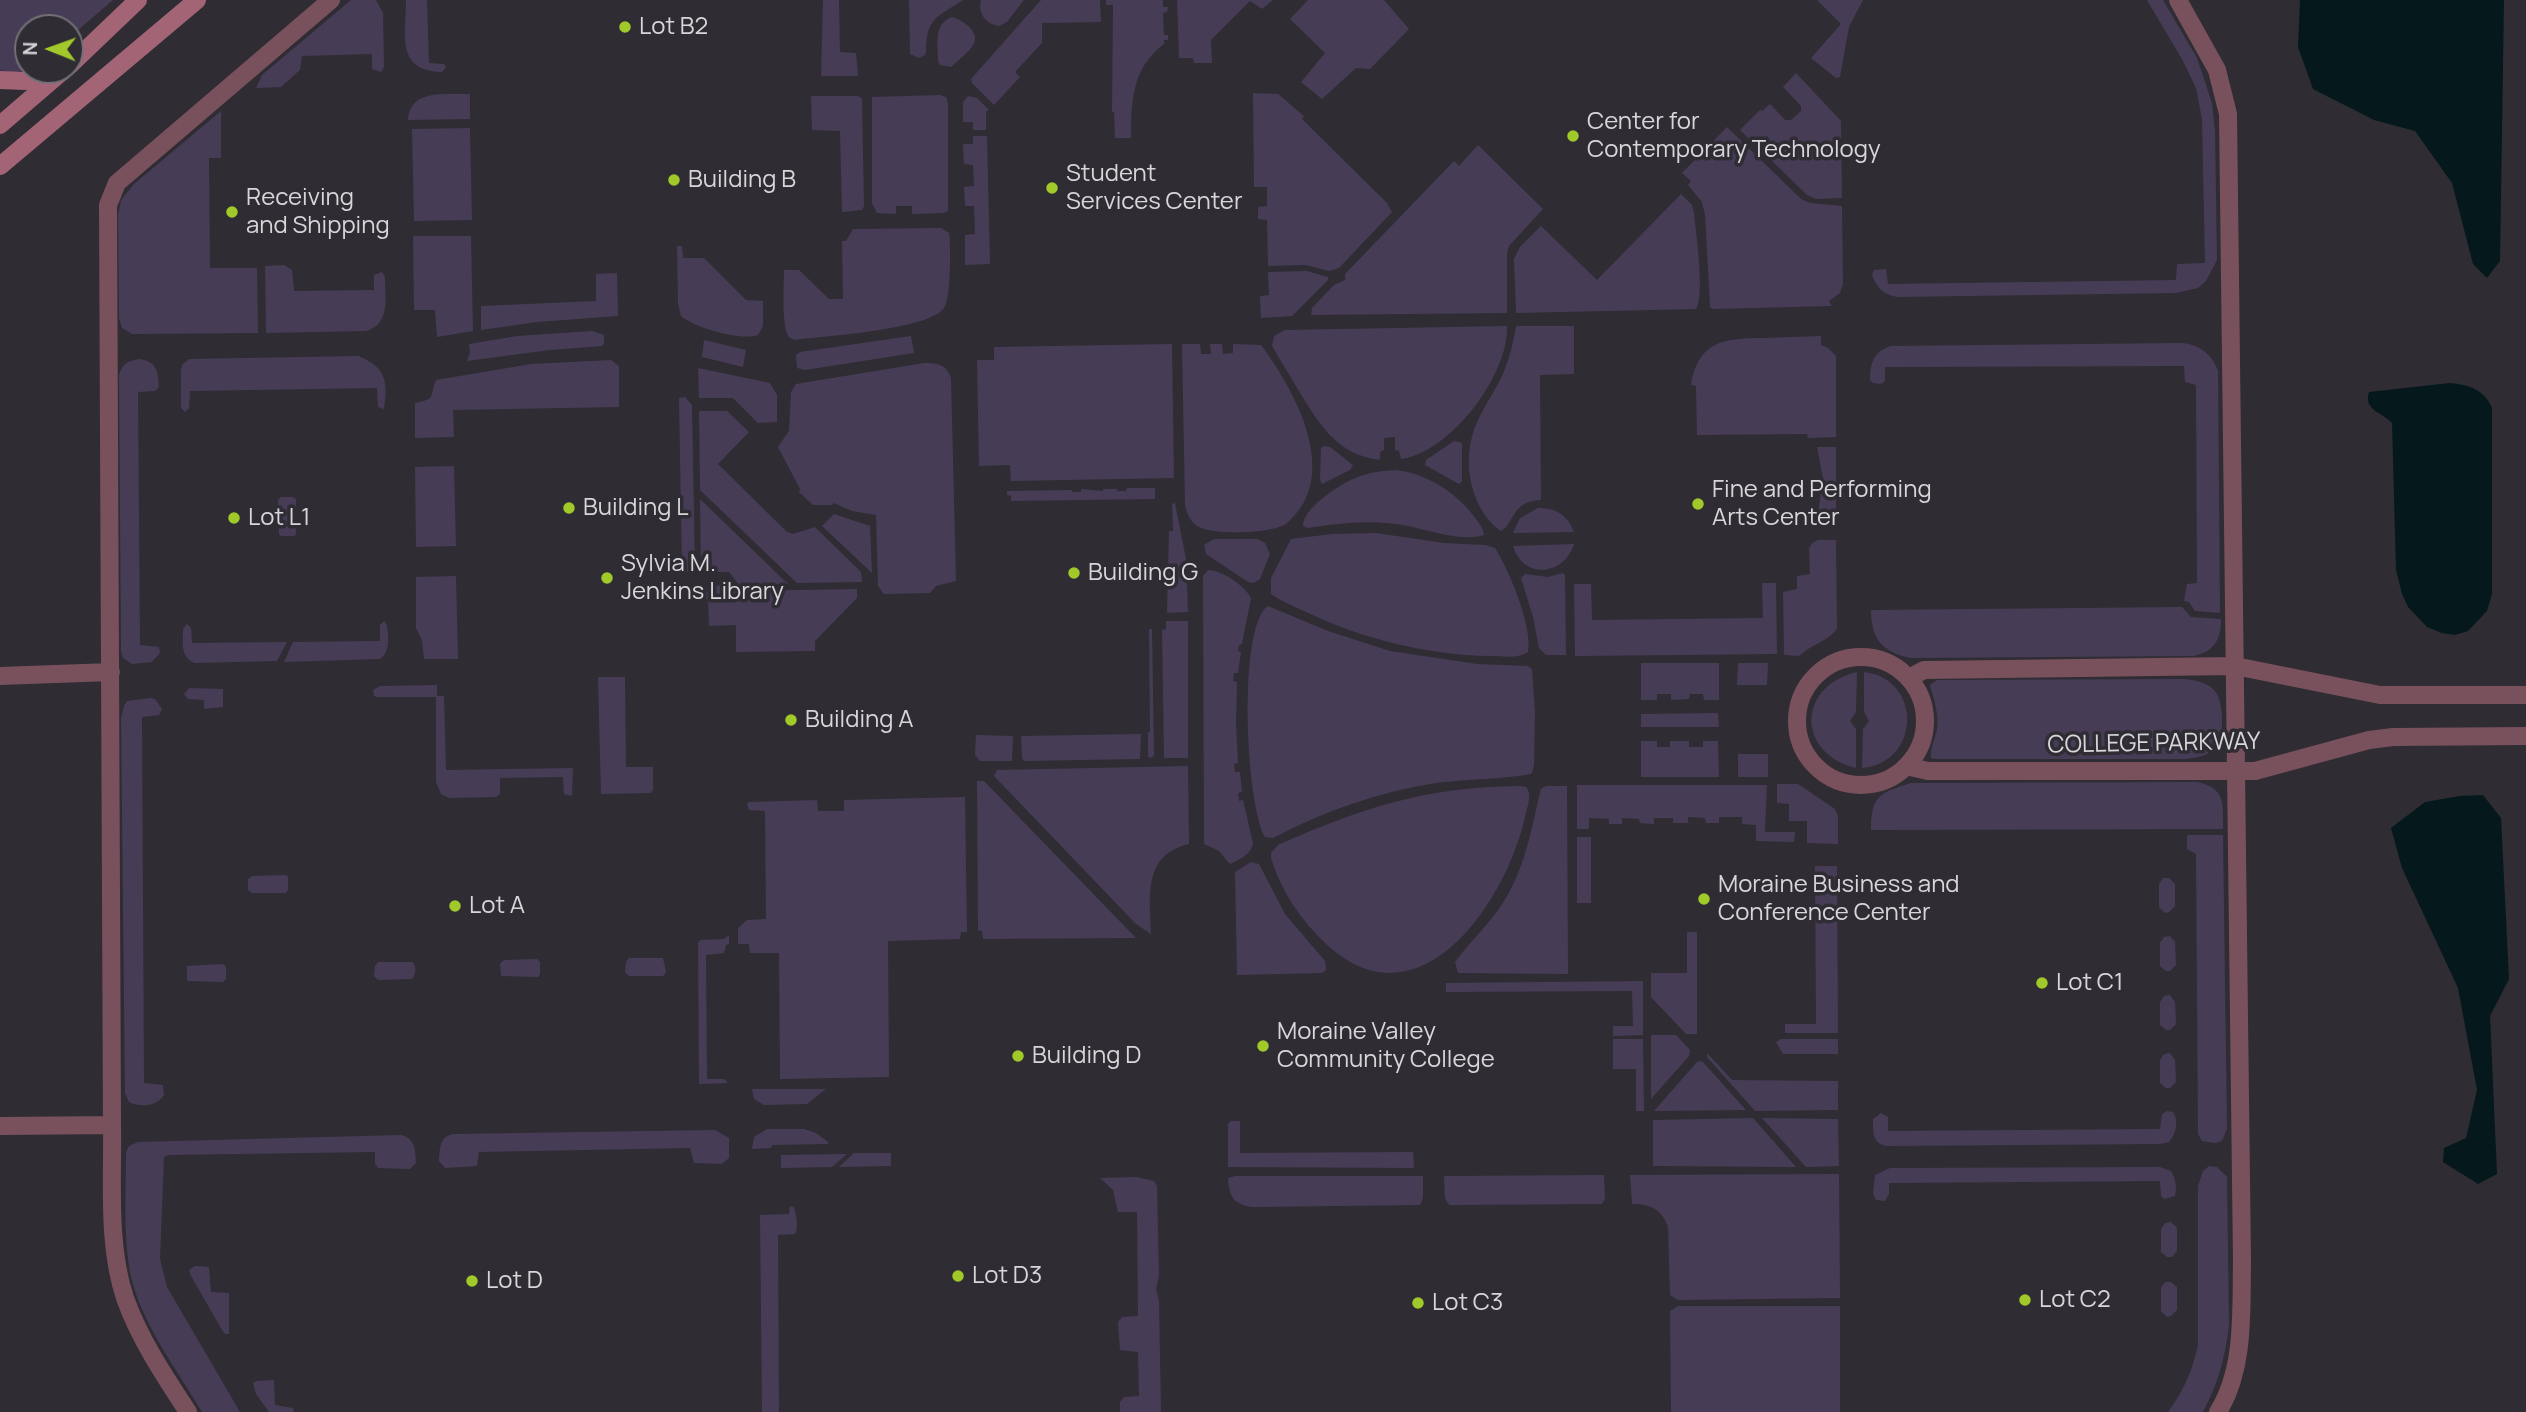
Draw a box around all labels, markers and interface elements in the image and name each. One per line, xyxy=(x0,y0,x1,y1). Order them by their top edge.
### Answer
place label: Lot B2 xyxy=(639,13,708,41)
north arrow xyxy=(14,14,84,84)
marker: Lot B2 xyxy=(617,19,633,35)
text: N xyxy=(17,42,43,56)
place label: Center for Contemporary Technology xyxy=(1587,108,1881,164)
marker: Center for Contemporary Technology xyxy=(1565,128,1581,144)
place label: Student Services Center xyxy=(1066,160,1243,216)
place label: Building B xyxy=(688,166,796,194)
marker: Building B xyxy=(666,172,682,188)
marker: Student Services Center xyxy=(1044,180,1060,196)
place label: Receiving and Shipping xyxy=(246,184,390,240)
marker: Receiving and Shipping xyxy=(224,204,240,220)
place label: Fine and Performing Arts Center xyxy=(1712,476,1932,532)
place label: Building L xyxy=(583,494,689,522)
marker: Fine and Performing Arts Center xyxy=(1690,496,1706,512)
marker: Building L xyxy=(561,500,577,516)
place label: Lot L1 xyxy=(248,504,310,532)
marker: Lot L1 xyxy=(226,510,242,526)
place label: Sylvia M. Jenkins Library xyxy=(621,550,784,606)
place label: Building G xyxy=(1088,559,1198,587)
marker: Building G xyxy=(1066,565,1082,581)
marker: Sylvia M. Jenkins Library xyxy=(599,570,615,586)
place label: Building A xyxy=(805,706,913,734)
marker: Building A xyxy=(783,712,799,728)
street label: COLLEGE PARKWAY xyxy=(2047,728,2261,760)
place label: Moraine Business and Conference Center xyxy=(1718,871,1960,927)
marker: Moraine Business and Conference Center xyxy=(1696,891,1712,907)
place label: Lot A xyxy=(469,892,525,920)
marker: Lot A xyxy=(447,898,463,914)
place label: Lot C1 xyxy=(2056,969,2123,997)
marker: Lot C1 xyxy=(2034,975,2050,991)
place label: Moraine Valley Community College xyxy=(1277,1018,1495,1074)
marker: Moraine Valley Community College xyxy=(1255,1038,1271,1054)
place label: Building D xyxy=(1032,1042,1141,1070)
marker: Building D xyxy=(1010,1048,1026,1064)
place label: Lot D3 xyxy=(972,1262,1042,1290)
place label: Lot D xyxy=(486,1267,543,1295)
marker: Lot D3 xyxy=(950,1268,966,1284)
marker: Lot D xyxy=(464,1273,480,1289)
place label: Lot C2 xyxy=(2039,1286,2111,1314)
place label: Lot C3 xyxy=(1432,1289,1503,1317)
marker: Lot C2 xyxy=(2017,1292,2033,1308)
marker: Lot C3 xyxy=(1410,1295,1426,1311)

